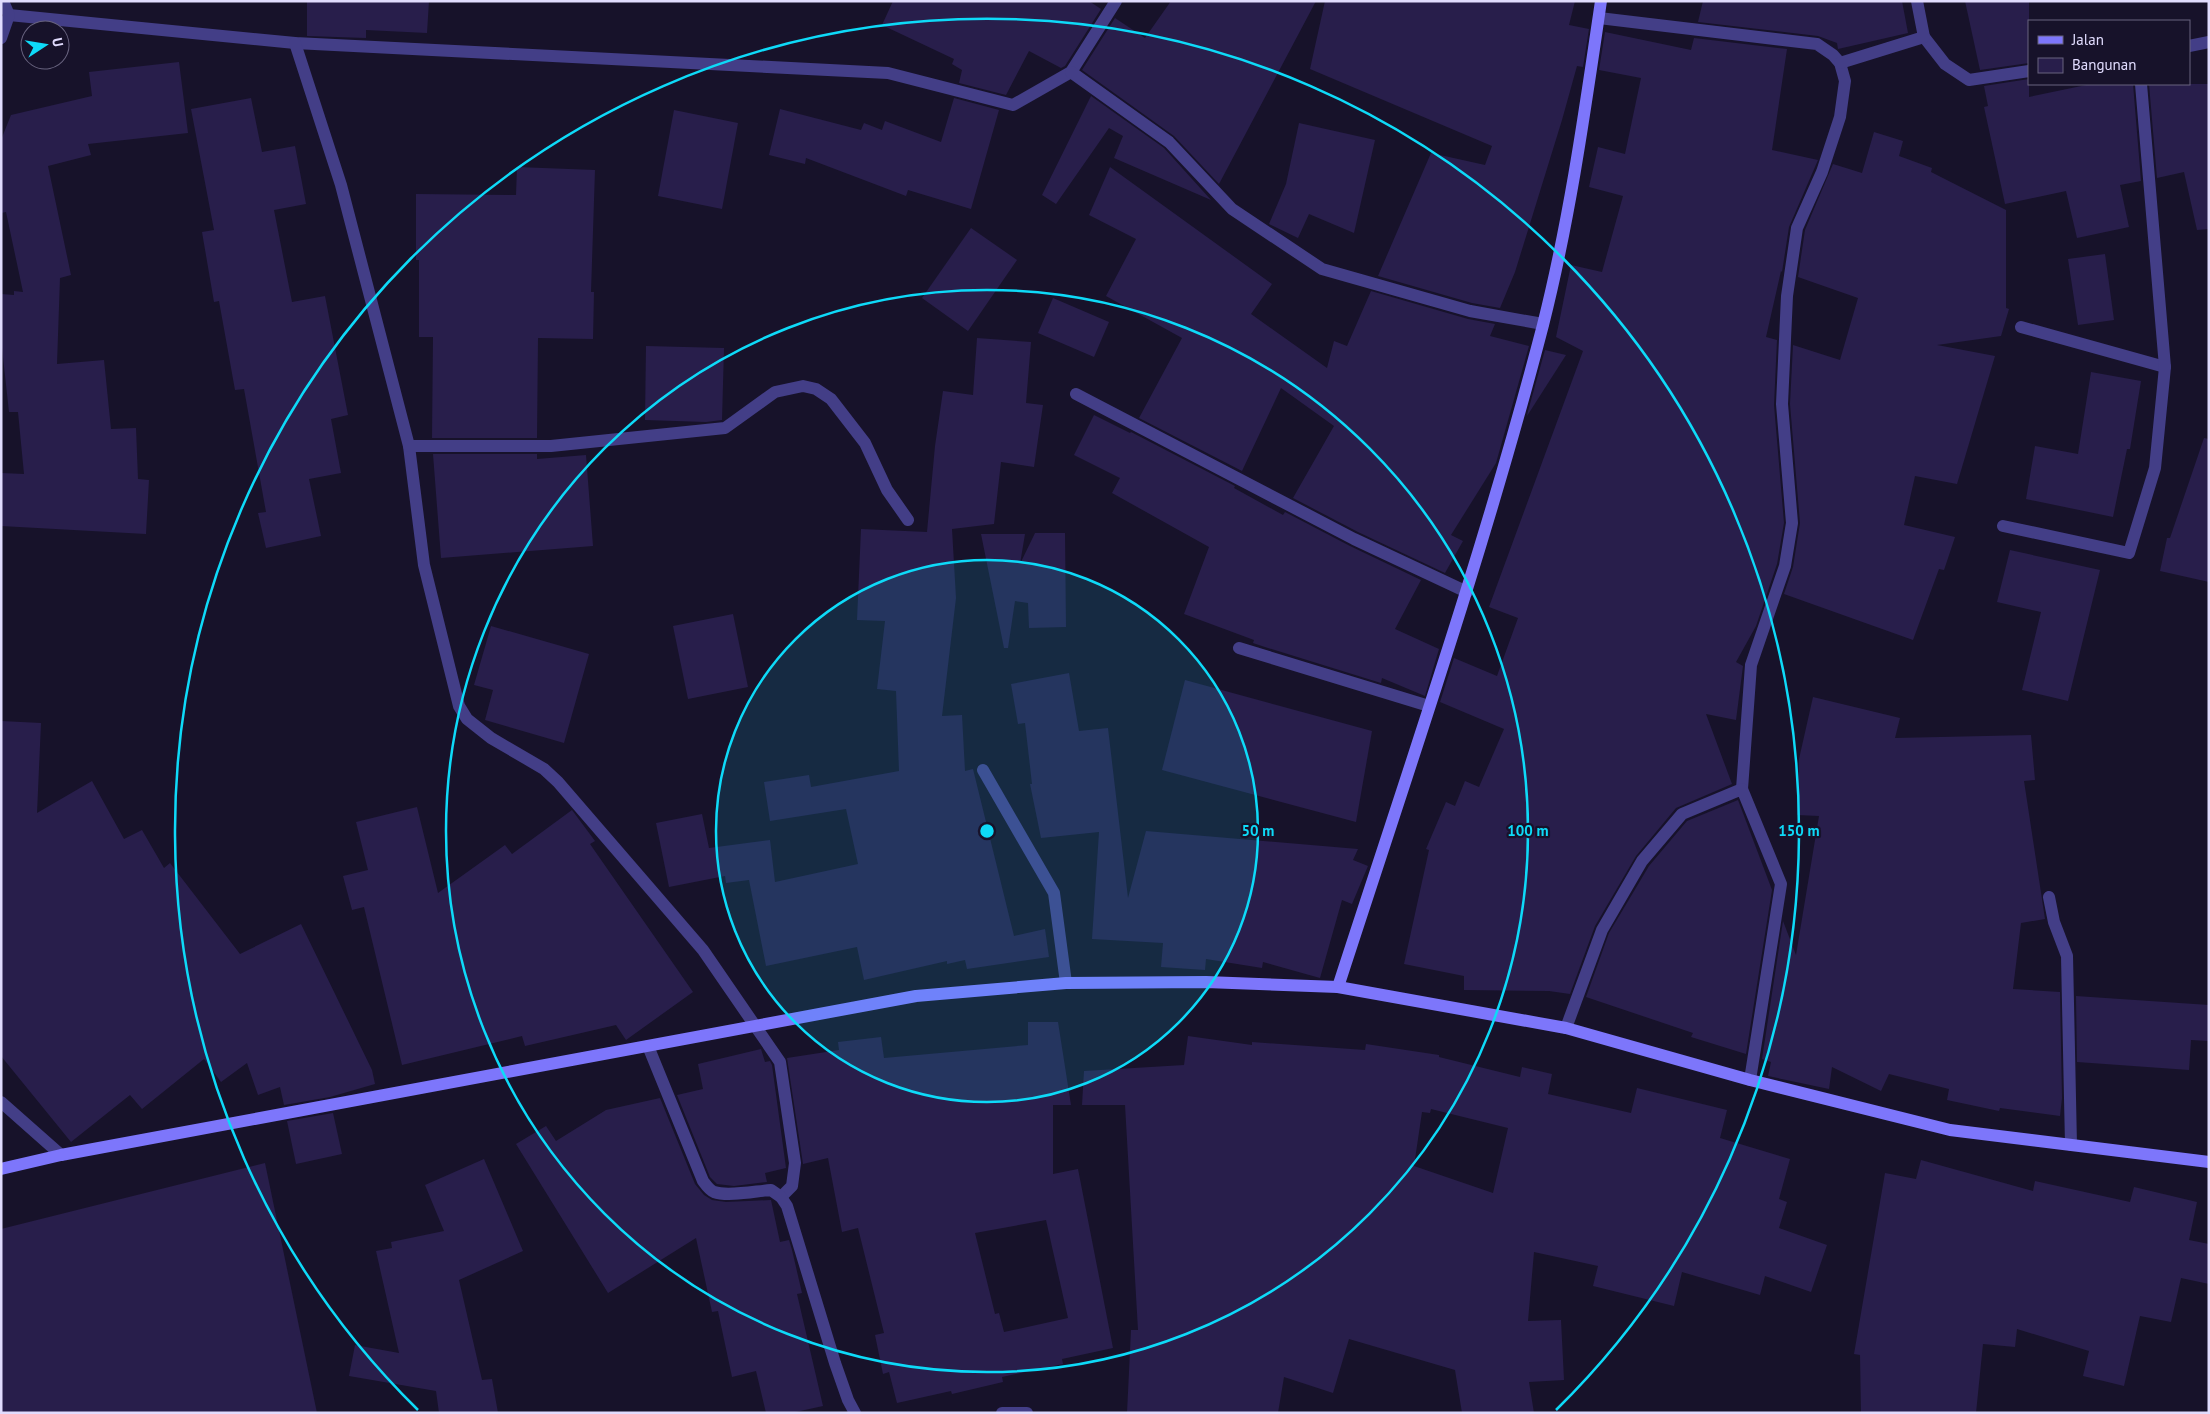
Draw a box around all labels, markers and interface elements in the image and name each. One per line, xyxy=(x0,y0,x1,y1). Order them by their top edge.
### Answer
north arrow xyxy=(20,20,70,70)
legend xyxy=(2028,20,2190,85)
text: Jalan xyxy=(2071,30,2104,49)
text: U xyxy=(48,36,67,48)
text: Bangunan xyxy=(2072,55,2136,74)
text: 50 m xyxy=(1242,821,1274,840)
text: 100 m xyxy=(1507,821,1549,840)
text: 150 m xyxy=(1778,821,1820,840)
centre of rings xyxy=(978,822,996,840)

